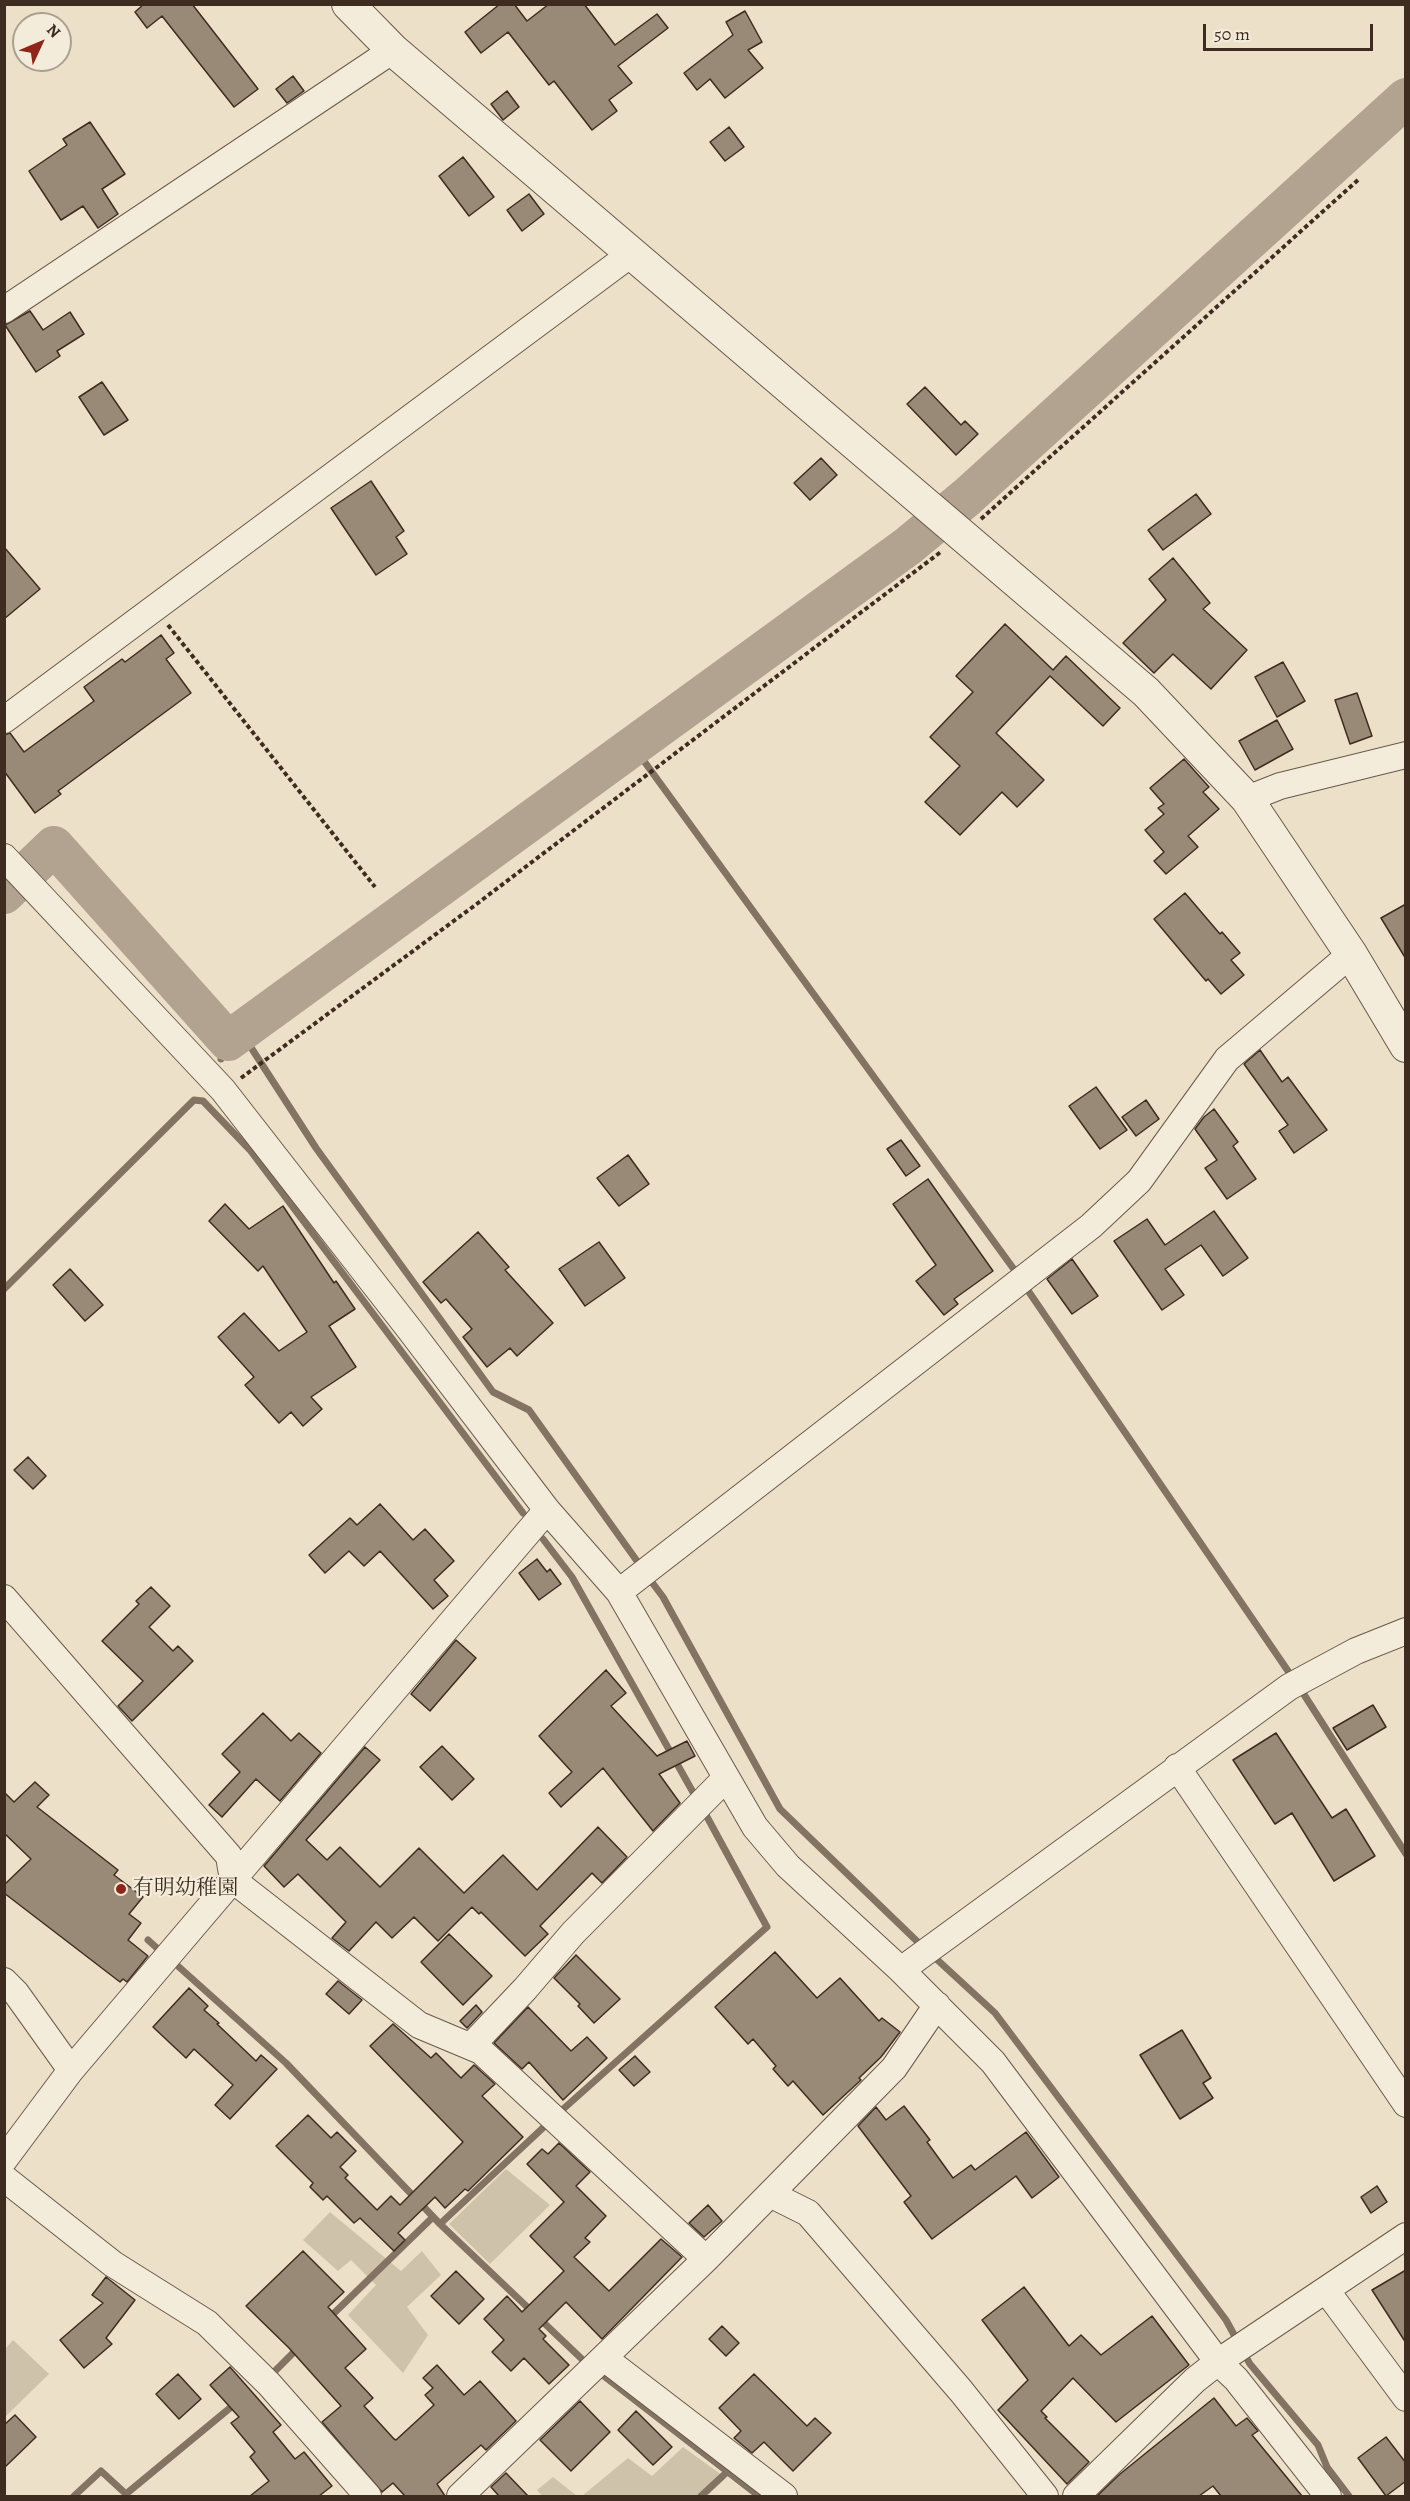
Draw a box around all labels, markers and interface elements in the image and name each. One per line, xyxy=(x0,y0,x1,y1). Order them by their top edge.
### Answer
north arrow xyxy=(12,12,72,72)
scale bar xyxy=(1206,12,1376,50)
text: N xyxy=(42,19,65,43)
text: 50 m xyxy=(1214,22,1250,46)
place label: 有明幼稚園 xyxy=(133,1876,238,1902)
marker: 有明幼稚園 xyxy=(114,1882,128,1896)

